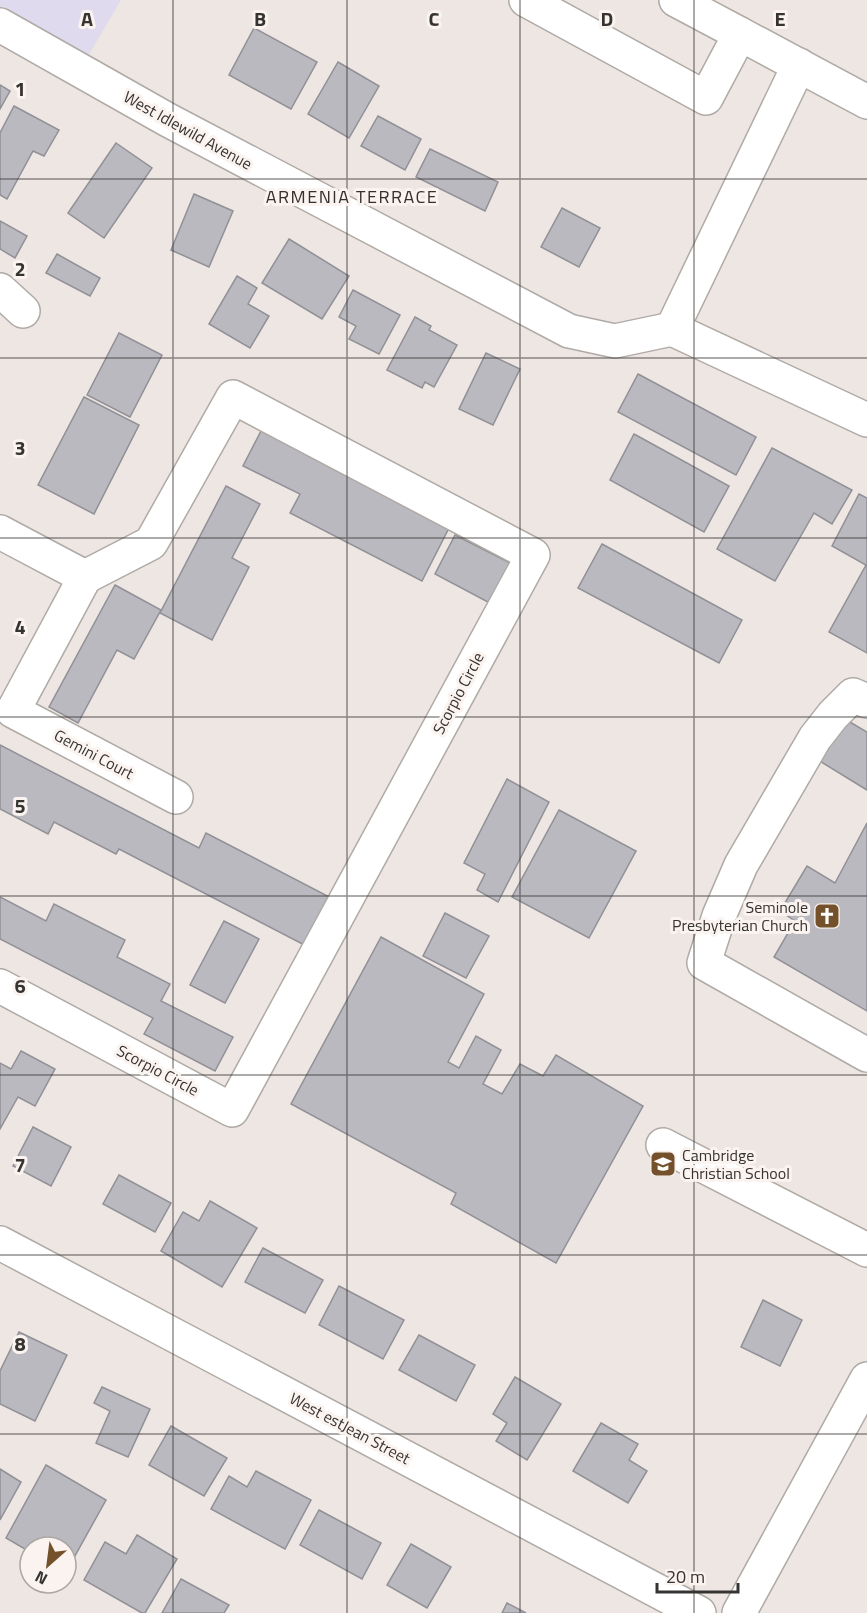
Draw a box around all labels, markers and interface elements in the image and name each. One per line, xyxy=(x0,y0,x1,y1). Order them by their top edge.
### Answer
text: A xyxy=(81,3,93,34)
text: B xyxy=(254,3,266,34)
text: C xyxy=(429,3,440,34)
text: D xyxy=(601,3,613,34)
text: E xyxy=(774,3,786,34)
text: 1 xyxy=(14,73,26,104)
street label: West Idlewild Avenue xyxy=(119,85,257,175)
district label: ARMENIA TERRACE xyxy=(266,183,438,210)
text: 2 xyxy=(14,253,26,284)
text: 3 xyxy=(14,432,26,463)
text: 4 xyxy=(14,611,26,642)
street label: Scorpio Circle xyxy=(426,648,490,738)
street label: Gemini Court xyxy=(50,723,138,785)
text: 5 xyxy=(14,790,26,821)
place label: Seminole Presbyterian Church xyxy=(672,895,808,937)
church icon: Seminole Presbyterian Church xyxy=(812,901,842,931)
text: 6 xyxy=(14,970,26,1001)
street label: Scorpio Circle xyxy=(113,1038,203,1102)
place label: Cambridge Christian School xyxy=(682,1143,790,1185)
text: 7 xyxy=(14,1149,26,1180)
school or university icon: Cambridge Christian School xyxy=(648,1149,678,1179)
text: 8 xyxy=(14,1328,26,1359)
street label: West estJean Street xyxy=(285,1386,415,1470)
north arrow xyxy=(18,1535,78,1595)
scale bar xyxy=(657,1556,738,1594)
text: 20 m xyxy=(666,1563,705,1590)
text: N xyxy=(30,1565,51,1591)

